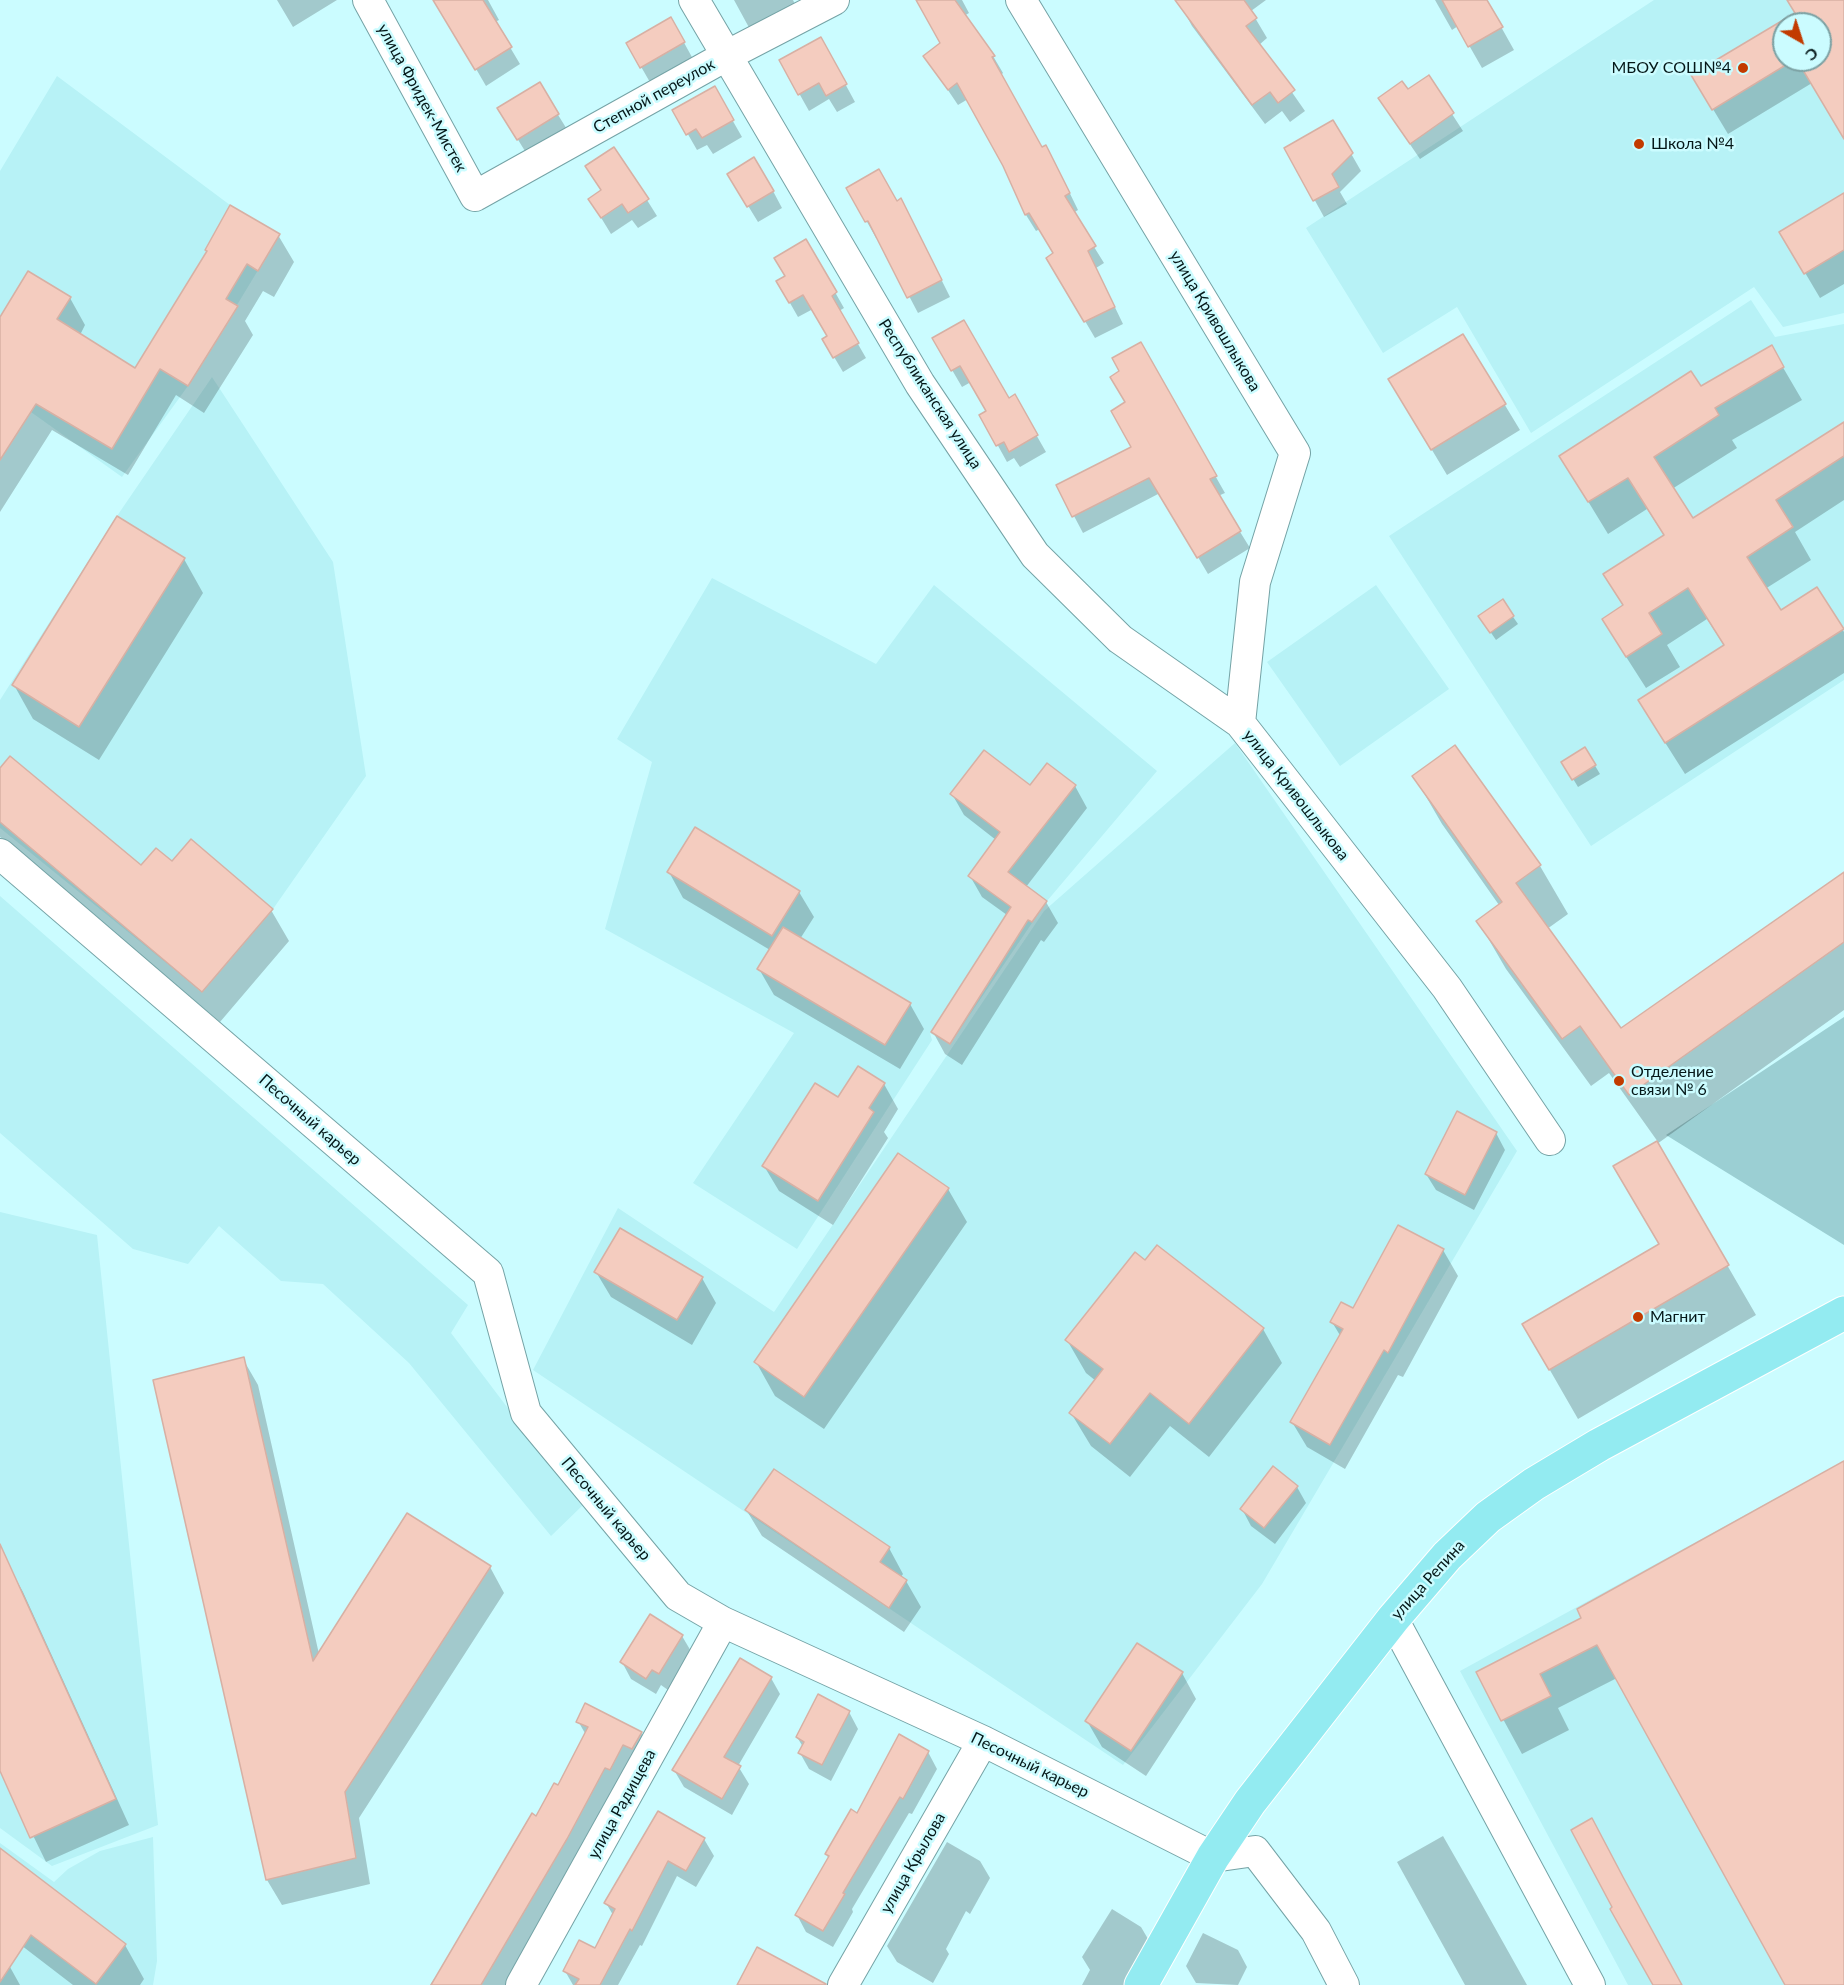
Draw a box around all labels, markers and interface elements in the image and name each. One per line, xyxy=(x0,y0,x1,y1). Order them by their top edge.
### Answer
north arrow xyxy=(1772,12,1832,72)
street label: улица Фридек-Мистек xyxy=(373,21,471,175)
text: С xyxy=(1802,44,1822,66)
street label: Степной переулок xyxy=(590,55,718,137)
place label: МБОУ СОШ№4 xyxy=(1611,58,1731,78)
marker: МБОУ СОШ№4 xyxy=(1736,61,1750,75)
place label: Школа №4 xyxy=(1651,134,1734,154)
marker: Школа №4 xyxy=(1632,137,1646,151)
street label: улица Кривошлыкова xyxy=(1165,247,1265,395)
street label: Республиканская улица xyxy=(874,315,986,473)
street label: улица Кривошлыкова xyxy=(1239,726,1353,864)
place label: Отделение связи № 6 xyxy=(1631,1062,1714,1100)
street label: Песочный карьер xyxy=(255,1070,365,1170)
marker: Отделение связи № 6 xyxy=(1612,1074,1626,1088)
place label: Магнит xyxy=(1650,1307,1705,1327)
marker: Магнит xyxy=(1631,1310,1645,1324)
street label: Песочный карьер xyxy=(557,1453,655,1565)
street label: улица Репина xyxy=(1387,1536,1469,1624)
street label: Песочный карьер xyxy=(968,1728,1092,1802)
street label: улица Радищева xyxy=(584,1746,660,1862)
street label: улица Крылова xyxy=(876,1809,950,1917)

